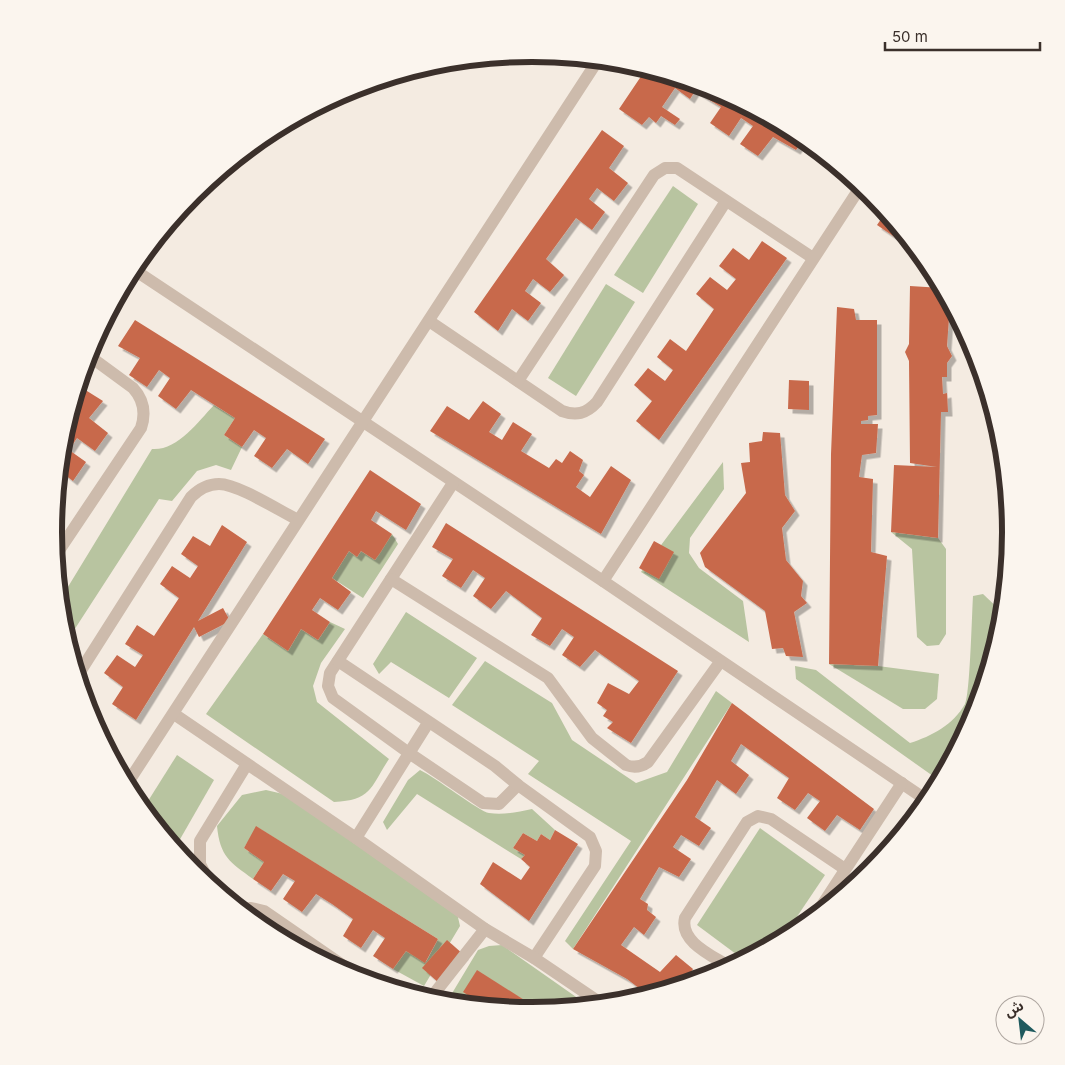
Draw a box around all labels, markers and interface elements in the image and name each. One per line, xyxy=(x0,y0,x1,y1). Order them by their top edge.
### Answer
scale bar xyxy=(885,20,1040,52)
text: 50 m xyxy=(892,27,928,46)
north arrow xyxy=(995,995,1045,1045)
text: ش xyxy=(1001,996,1026,1020)

